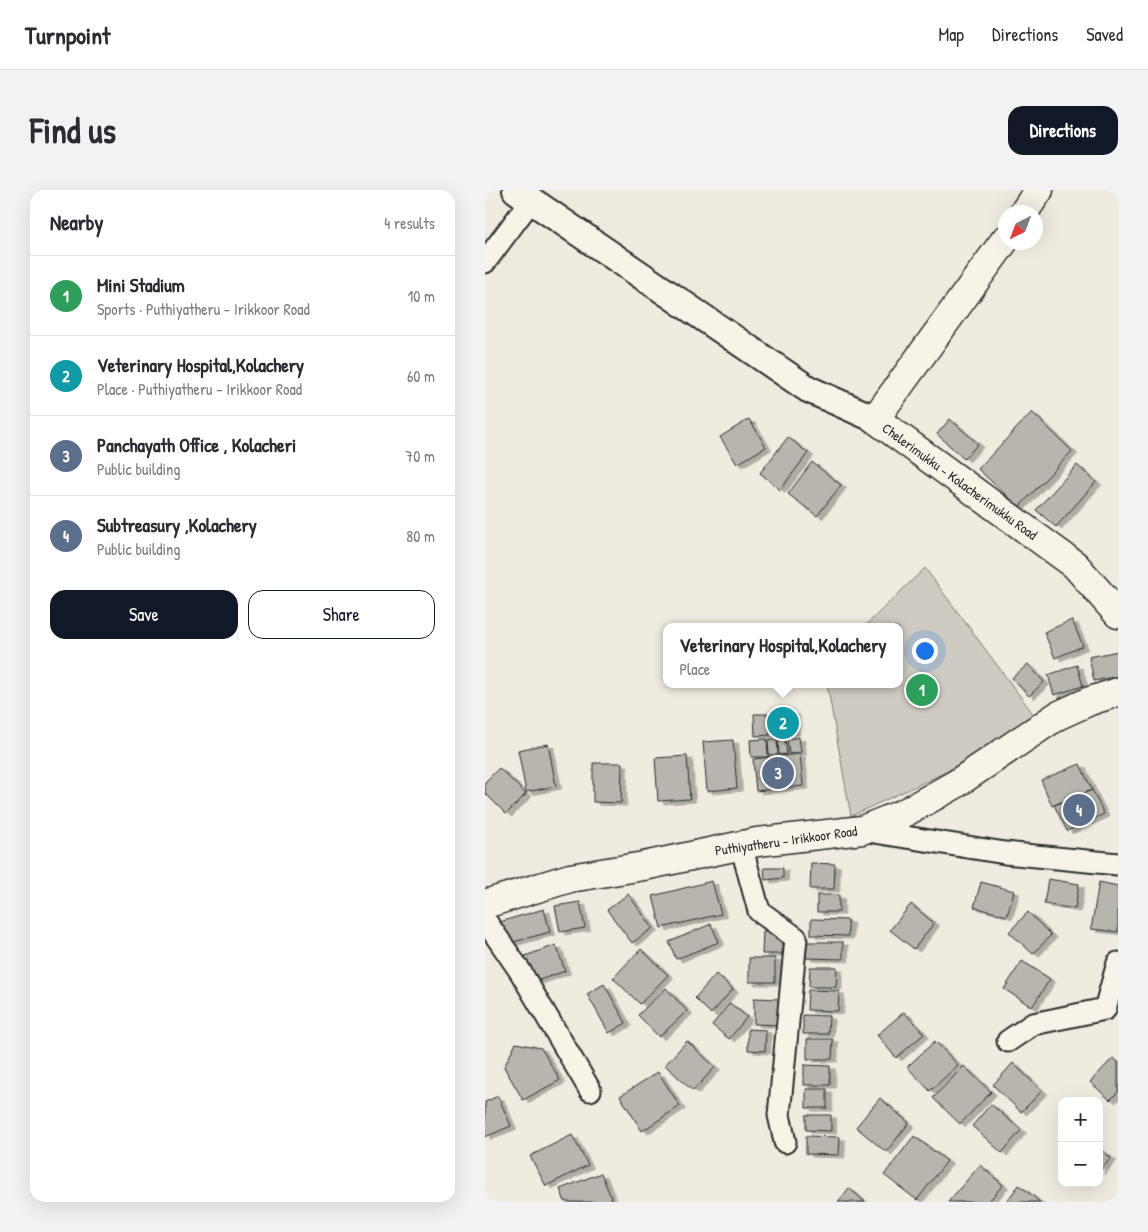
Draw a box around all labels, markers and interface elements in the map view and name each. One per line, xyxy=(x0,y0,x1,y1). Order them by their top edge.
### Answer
text: Turnpoint xyxy=(25,19,110,51)
text: Map xyxy=(939,22,964,47)
text: Directions xyxy=(992,22,1058,47)
text: Saved xyxy=(1086,22,1123,47)
button: Directions xyxy=(1008,106,1118,155)
text: Find us xyxy=(30,107,116,154)
north arrow xyxy=(998,205,1043,250)
text: Nearby xyxy=(50,208,103,237)
text: 4 results xyxy=(384,212,435,234)
text: Mini Stadium xyxy=(97,272,185,298)
text: 1 xyxy=(63,285,69,307)
text: 10 m xyxy=(407,285,435,307)
text: Sports · Puthiyatheru - Irikkoor Road xyxy=(97,298,310,320)
text: Veterinary Hospital,Kolachery xyxy=(97,352,304,378)
text: 2 xyxy=(62,365,70,387)
text: 60 m xyxy=(407,365,435,387)
text: Place · Puthiyatheru - Irikkoor Road xyxy=(97,378,302,400)
street label: Chelerimukku - Kolacherimukku Road xyxy=(879,418,1042,544)
text: Panchayath Office , Kolacheri xyxy=(97,432,296,458)
text: 3 xyxy=(62,445,70,467)
text: 70 m xyxy=(405,445,435,467)
text: Public building xyxy=(97,458,180,480)
text: Subtreasury ,Kolachery xyxy=(97,512,257,538)
text: 4 xyxy=(63,525,69,547)
text: 80 m xyxy=(406,525,435,547)
text: Public building xyxy=(97,538,180,560)
button: Save xyxy=(50,590,238,639)
button: Share xyxy=(248,590,435,639)
popup xyxy=(663,623,903,688)
text: Veterinary Hospital,Kolachery xyxy=(679,632,887,658)
your location xyxy=(912,638,938,664)
text: Place xyxy=(679,658,710,680)
pin: 1 xyxy=(906,671,938,709)
pin: 2 xyxy=(767,704,799,742)
pin: 3 xyxy=(762,754,794,792)
pin: 4 xyxy=(1063,791,1095,829)
street label: Puthiyatheru - Irikkoor Road xyxy=(714,821,859,860)
map controls xyxy=(1058,1097,1103,1187)
button: + xyxy=(1058,1097,1103,1142)
button: − xyxy=(1058,1142,1103,1187)

